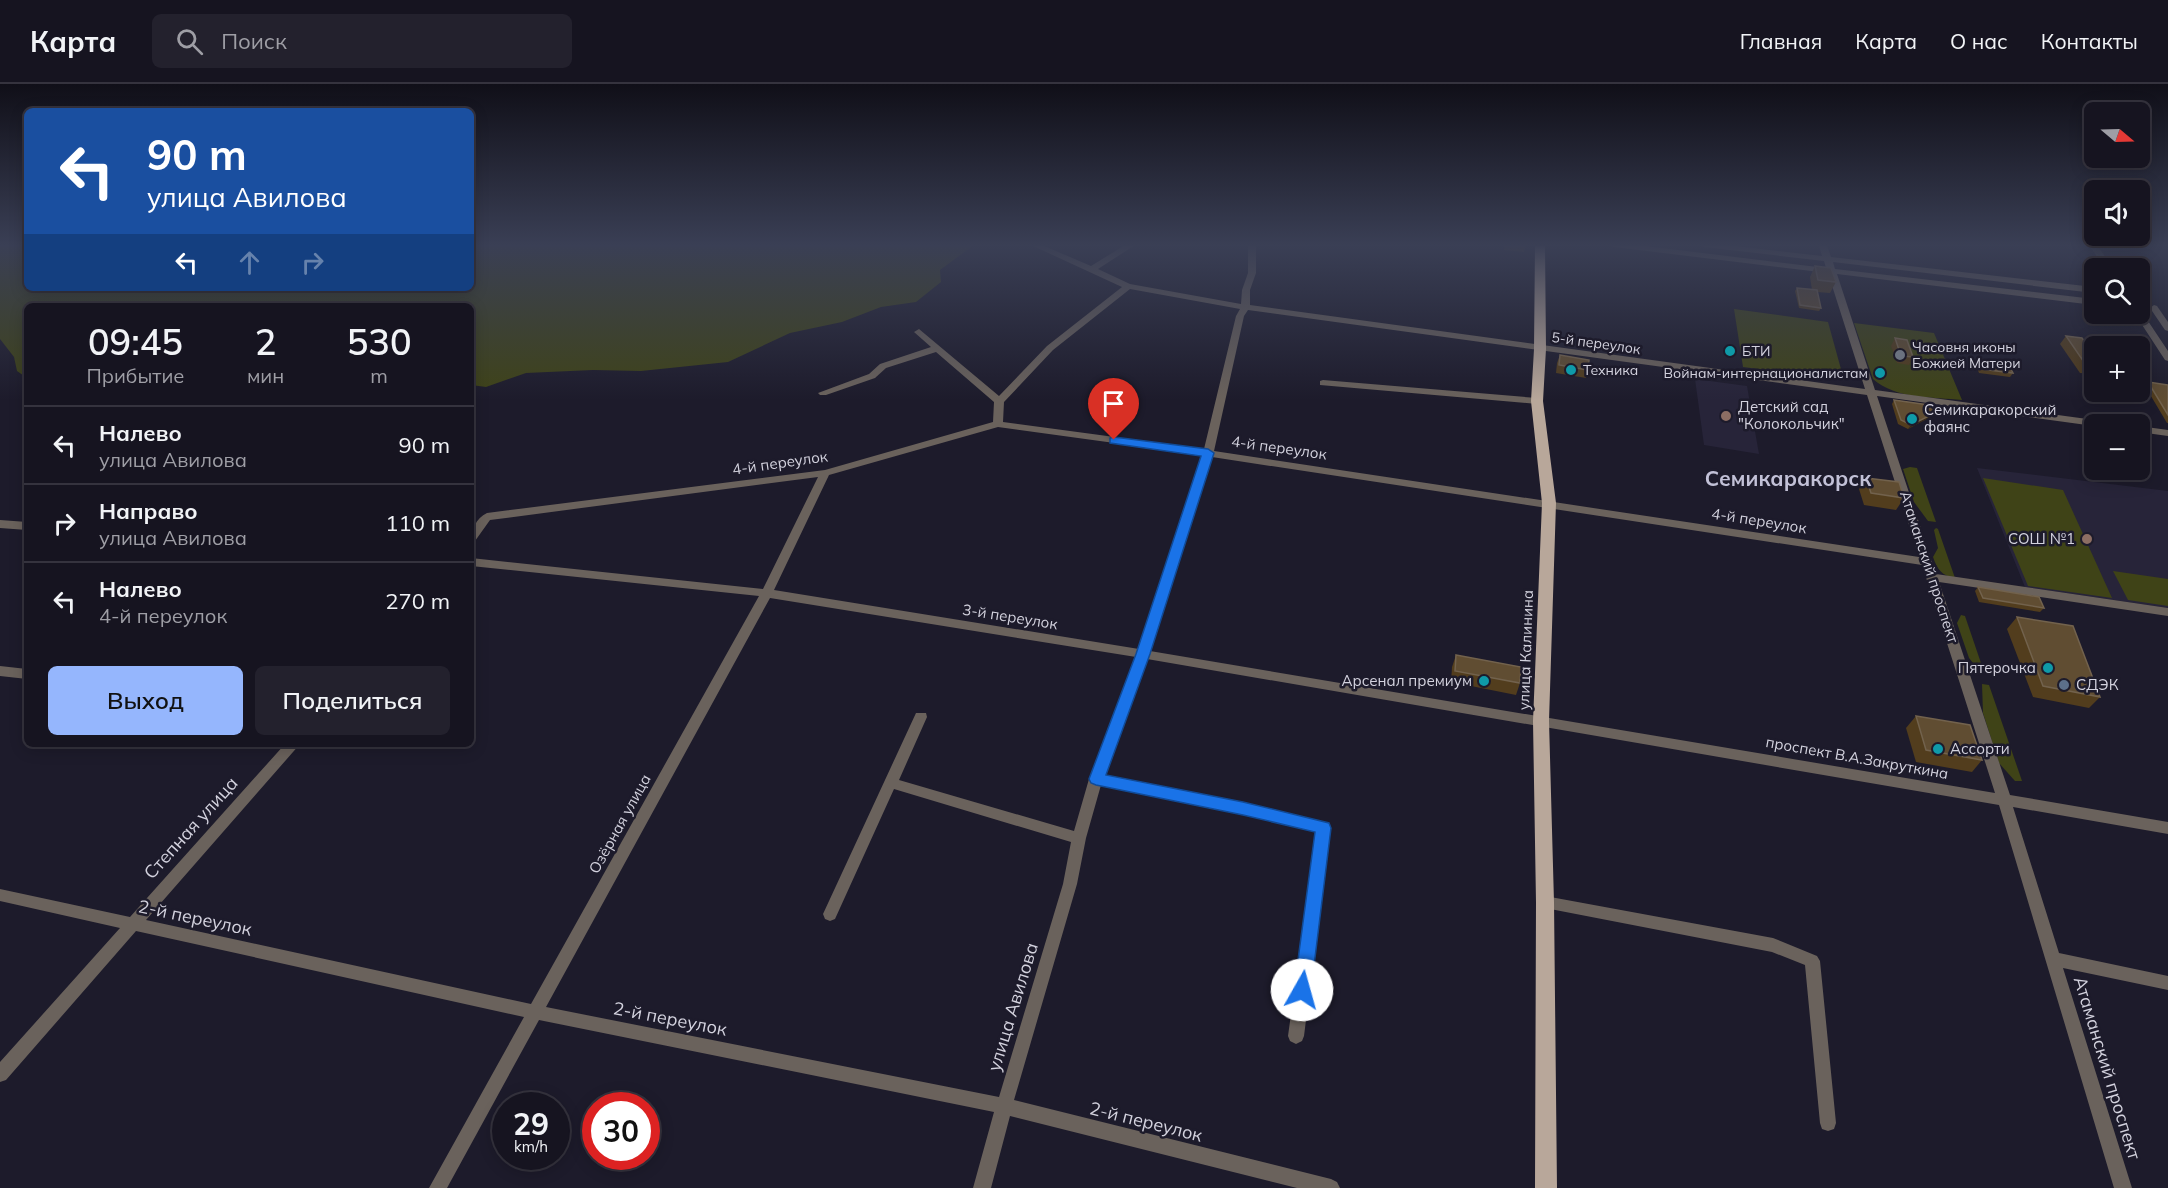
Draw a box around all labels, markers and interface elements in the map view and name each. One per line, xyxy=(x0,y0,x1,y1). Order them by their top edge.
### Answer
search box xyxy=(152,14,572,68)
text: Карта xyxy=(30,24,116,59)
icon: search xyxy=(173,25,206,58)
text: Поиск xyxy=(221,27,287,55)
text: Главная xyxy=(1740,28,1822,54)
text: Карта xyxy=(1855,28,1917,54)
text: О нас xyxy=(1950,28,2008,54)
text: Контакты xyxy=(2041,28,2138,54)
north arrow xyxy=(2084,102,2150,168)
map controls xyxy=(2084,102,2150,480)
text: 90 m xyxy=(147,128,247,181)
icon: left xyxy=(48,132,126,210)
text: улица Авилова xyxy=(147,180,347,214)
button: sound xyxy=(2084,180,2150,246)
icon: left xyxy=(170,246,203,279)
icon: ahead xyxy=(233,246,266,279)
icon: right xyxy=(296,246,329,279)
button: search xyxy=(2084,258,2150,324)
text: 09:45 xyxy=(88,319,183,364)
text: 2 xyxy=(255,319,276,364)
text: 530 xyxy=(347,319,412,364)
street label: 5-й переулок xyxy=(1550,328,1642,358)
button: + xyxy=(2084,336,2150,402)
place label: Часовня иконы Божией Матери xyxy=(1912,338,2021,372)
place label: БТИ xyxy=(1742,342,1770,360)
marker: БТИ xyxy=(1723,344,1737,358)
marker: Часовня иконы Божией Матери xyxy=(1893,348,1907,362)
place label: Техника xyxy=(1583,361,1638,379)
text: Прибытие xyxy=(86,363,184,388)
text: мин xyxy=(247,363,284,388)
text: m xyxy=(370,363,388,388)
marker: Техника xyxy=(1564,363,1578,377)
place label: Войнам-интернационалистам xyxy=(1664,364,1868,382)
marker: Войнам-интернационалистам xyxy=(1873,366,1887,380)
pin xyxy=(1088,378,1139,440)
icon: arrive xyxy=(1097,387,1130,420)
place label: Детский сад "Колокольчик" xyxy=(1738,397,1845,433)
place label: Семикаракорский фаянс xyxy=(1924,400,2056,436)
marker: Детский сад "Колокольчик" xyxy=(1719,409,1733,423)
marker: Семикаракорский фаянс xyxy=(1905,412,1919,426)
button: − xyxy=(2084,414,2150,480)
text: Налево xyxy=(99,419,182,447)
icon: left xyxy=(48,429,81,462)
text: 90 m xyxy=(399,431,450,459)
street label: 4-й переулок xyxy=(1230,431,1329,464)
street label: 4-й переулок xyxy=(731,446,830,479)
text: улица Авилова xyxy=(99,447,247,472)
district label: Семикаракорск xyxy=(1705,465,1872,491)
street label: Атаманский проспект xyxy=(1896,488,1963,645)
text: Направо xyxy=(99,497,197,525)
street label: 4-й переулок xyxy=(1710,504,1809,538)
icon: right xyxy=(48,507,81,540)
text: 110 m xyxy=(385,509,450,537)
text: улица Авилова xyxy=(99,525,247,550)
place label: СОШ №1 xyxy=(2008,529,2075,548)
marker: СОШ №1 xyxy=(2080,532,2094,546)
text: Налево xyxy=(99,575,182,603)
icon: left xyxy=(48,585,81,618)
text: 270 m xyxy=(385,587,450,615)
street label: улица Калинина xyxy=(1514,589,1537,710)
street label: 3-й переулок xyxy=(961,600,1060,634)
text: 4-й переулок xyxy=(99,603,227,628)
place label: Пятeрочка xyxy=(1958,658,2036,677)
marker: Пятeрочка xyxy=(2041,661,2055,675)
button: Выход xyxy=(48,666,243,735)
button: Поделиться xyxy=(255,666,450,735)
place label: Арсенал премиум xyxy=(1341,671,1472,690)
marker: Арсенал премиум xyxy=(1477,674,1491,688)
place label: СДЭК xyxy=(2076,675,2119,694)
marker: СДЭК xyxy=(2057,678,2071,692)
street label: проспект В.А.Закруткина xyxy=(1764,732,1950,783)
place label: Ассорти xyxy=(1950,739,2010,758)
marker: Ассорти xyxy=(1931,742,1945,756)
street label: Озёрная улица xyxy=(584,771,655,877)
street label: Степная улица xyxy=(139,772,243,884)
street label: 2-й переулок xyxy=(136,894,254,941)
street label: улица Авилова xyxy=(982,940,1043,1074)
position arrow xyxy=(1270,958,1334,1022)
street label: Атаманский проспект xyxy=(2069,973,2147,1163)
street label: 2-й переулок xyxy=(611,996,729,1041)
speed limit sign: 30 xyxy=(582,1092,660,1170)
street label: 2-й переулок xyxy=(1087,1096,1205,1147)
text: 29 xyxy=(513,1105,549,1143)
text: km/h xyxy=(514,1137,548,1156)

